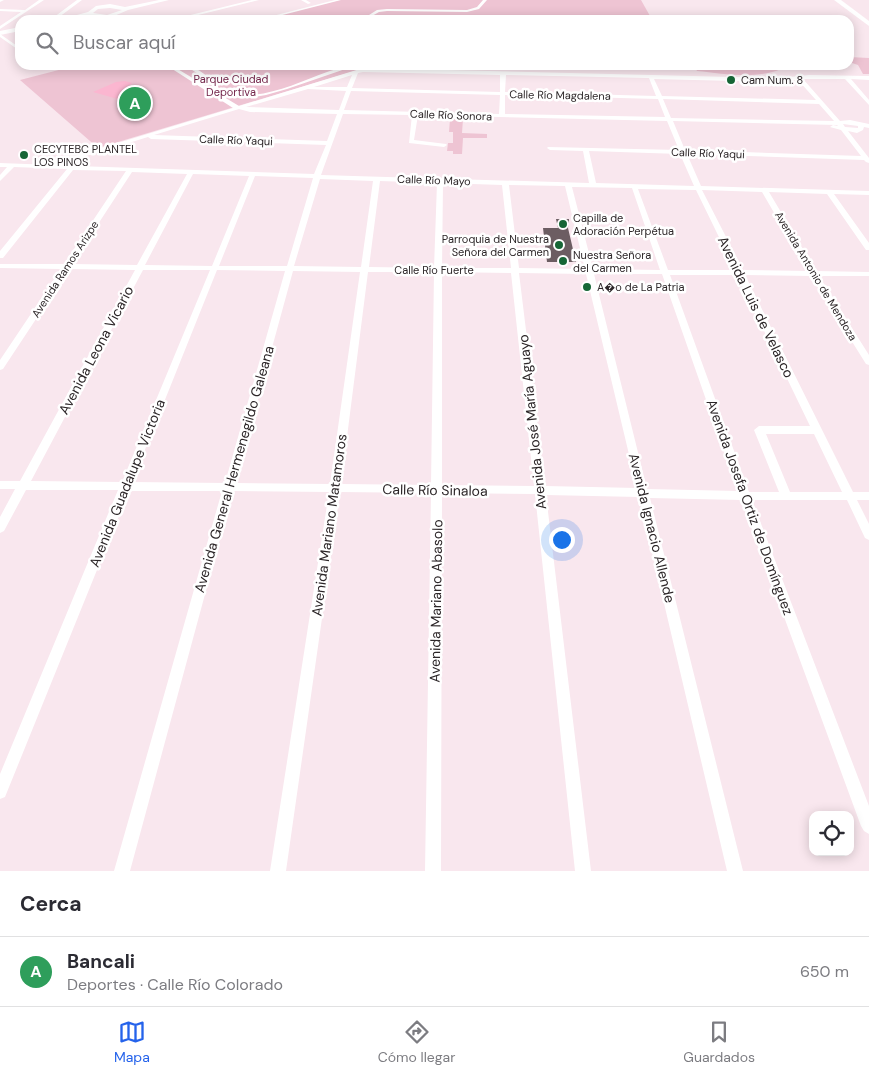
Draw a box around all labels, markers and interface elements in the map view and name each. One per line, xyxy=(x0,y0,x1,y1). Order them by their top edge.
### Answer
search box xyxy=(15,15,854,70)
icon: search xyxy=(33,29,61,57)
text: Buscar aquí xyxy=(73,30,176,55)
park label: Parque Ciudad Deportiva xyxy=(194,72,269,99)
place label: Cam Num. 8 xyxy=(741,73,803,87)
marker: Cam Num. 8 xyxy=(725,74,737,86)
pin: A xyxy=(119,84,151,122)
street label: Calle Río Magdalena xyxy=(509,87,611,103)
street label: Calle Río Sonora xyxy=(410,107,492,123)
street label: Calle Río Yaqui xyxy=(199,132,273,148)
place label: CECYTEBC PLANTEL LOS PINOS xyxy=(34,142,137,169)
street label: Calle Río Yaqui xyxy=(671,145,745,161)
marker: CECYTEBC PLANTEL LOS PINOS xyxy=(18,149,30,161)
street label: Calle Río Mayo xyxy=(397,172,471,188)
street label: Avenida Antonio de Mendoza xyxy=(772,209,860,343)
place label: Capilla de Adoración Perpétua xyxy=(573,211,674,238)
street label: Avenida Ramos Arizpe xyxy=(28,218,102,320)
marker: Capilla de Adoración Perpétua xyxy=(557,218,569,230)
place label: Parroquia de Nuestra Señora del Carmen xyxy=(442,232,549,259)
street label: Avenida Luis de Velasco xyxy=(714,233,798,381)
marker: Parroquia de Nuestra Señora del Carmen xyxy=(553,239,565,251)
place label: Nuestra Señora del Carmen xyxy=(573,248,651,275)
marker: Nuestra Señora del Carmen xyxy=(557,255,569,267)
street label: Calle Río Fuerte xyxy=(394,263,474,277)
place label: A�o de La Patria xyxy=(597,280,685,294)
marker: A�o de La Patria xyxy=(581,281,593,293)
street label: Avenida Leona Vicario xyxy=(54,283,138,417)
street label: Avenida José María Aguayo xyxy=(514,333,550,511)
street label: Avenida General Hermenegildo Galeana xyxy=(190,343,278,595)
street label: Avenida Guadalupe Victoria xyxy=(85,396,169,570)
street label: Avenida Josefa Ortiz de Domínguez xyxy=(702,397,798,617)
street label: Avenida Mariano Matamoros xyxy=(307,433,351,617)
street label: Avenida Ignacio Allende xyxy=(625,451,679,605)
street label: Calle Río Sinaloa xyxy=(382,480,488,500)
street label: Avenida Mariano Abasolo xyxy=(426,519,446,683)
your location xyxy=(549,527,575,553)
map controls xyxy=(809,811,854,856)
button: locate xyxy=(809,811,854,856)
text: Cerca xyxy=(20,890,82,918)
text: Bancali xyxy=(67,949,135,974)
text: A xyxy=(30,961,42,982)
text: 650 m xyxy=(800,961,849,982)
text: Deportes · Calle Río Colorado xyxy=(67,974,283,995)
tab: Mapa xyxy=(114,1018,150,1066)
tab: Cómo llegar xyxy=(378,1018,455,1066)
tab: Guardados xyxy=(683,1018,755,1066)

